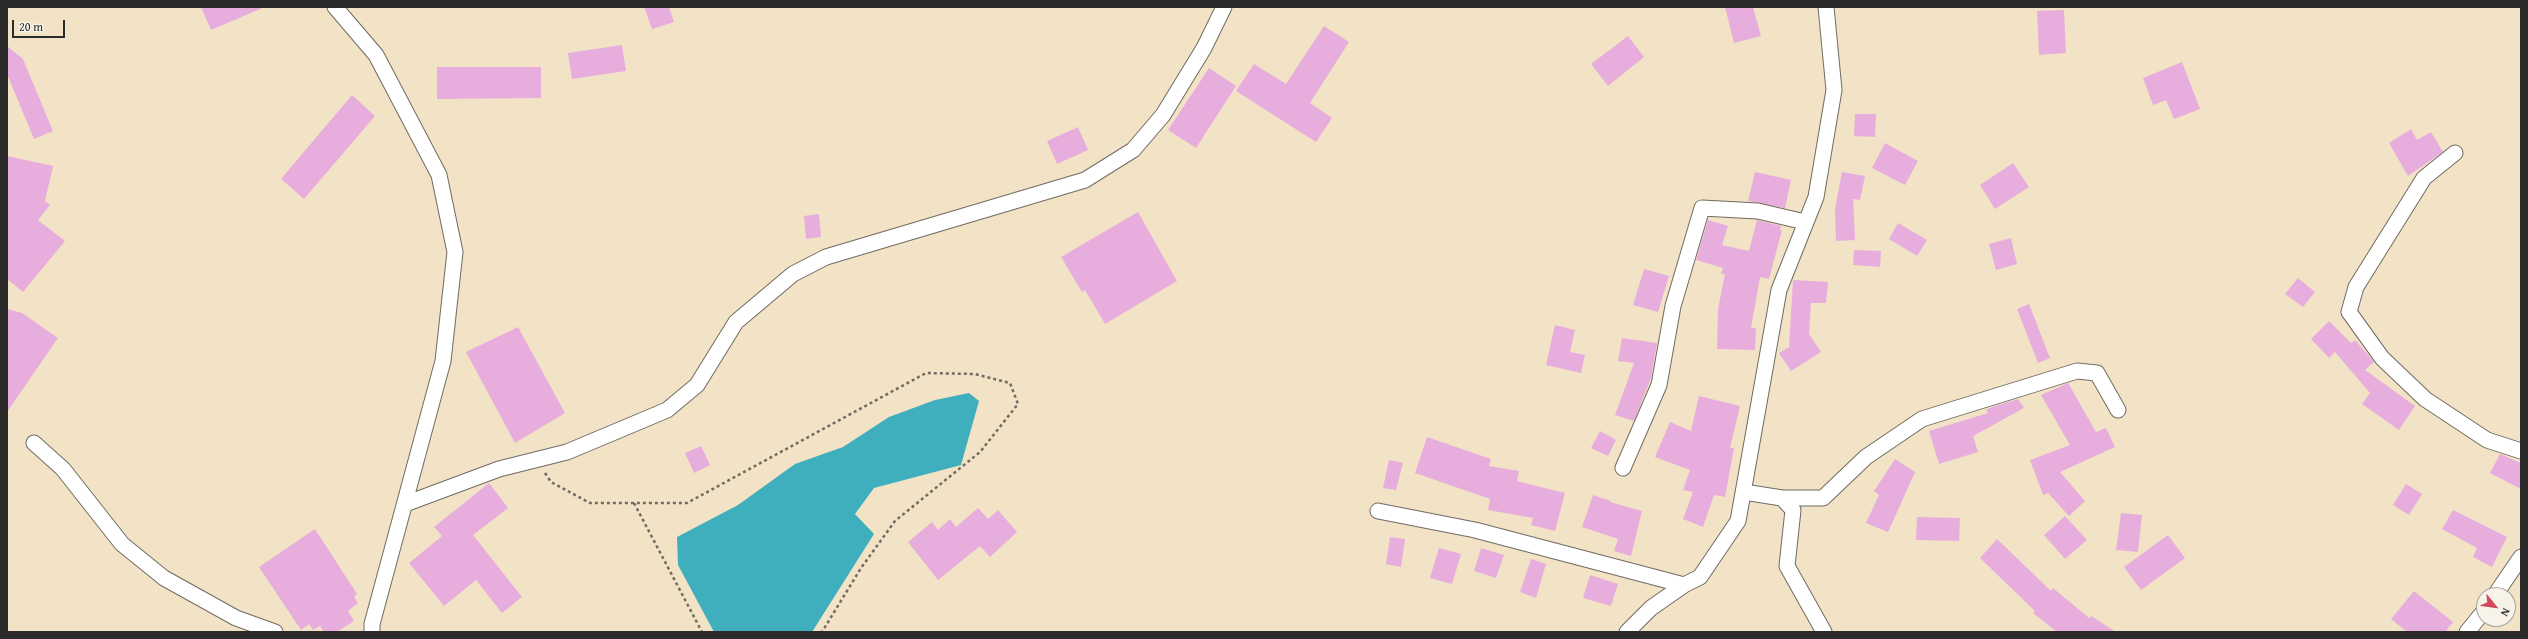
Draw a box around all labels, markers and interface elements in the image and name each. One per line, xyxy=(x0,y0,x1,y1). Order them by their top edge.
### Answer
scale bar xyxy=(14,12,67,38)
text: 20 m xyxy=(19,18,43,35)
north arrow xyxy=(2476,587,2516,627)
text: N xyxy=(2497,605,2514,619)

